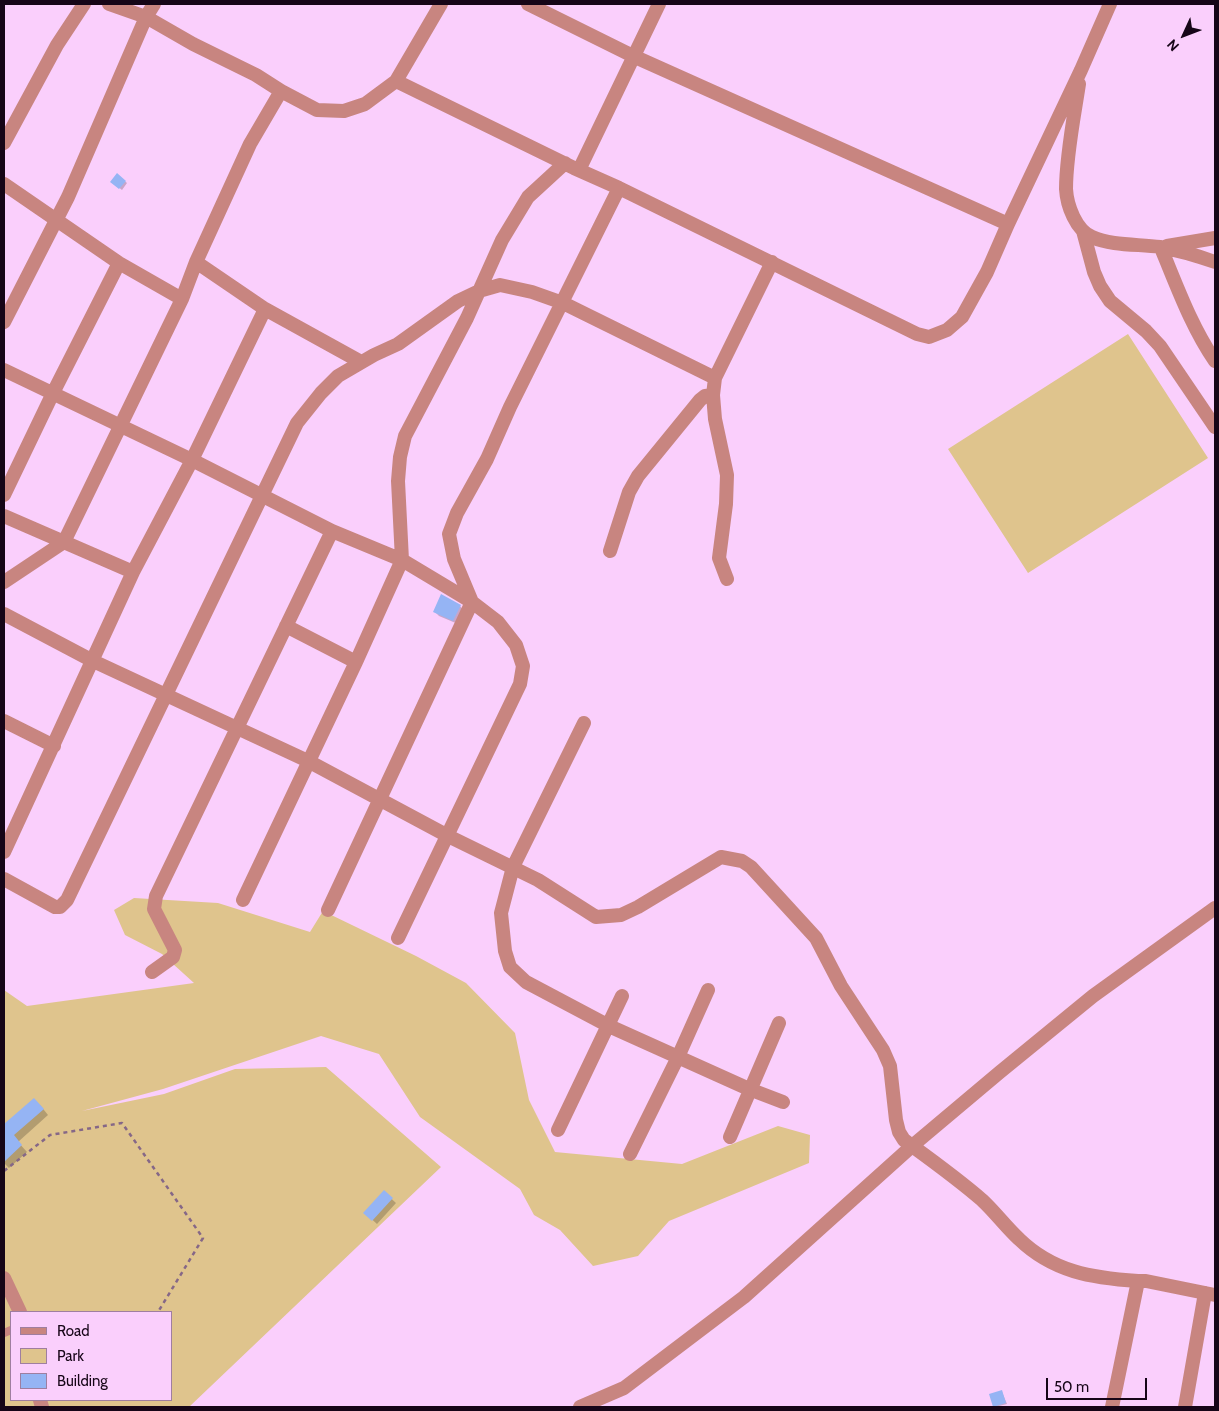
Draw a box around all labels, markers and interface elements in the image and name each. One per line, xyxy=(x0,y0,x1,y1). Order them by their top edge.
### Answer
north arrow xyxy=(1159,10,1209,60)
text: N xyxy=(1163,35,1183,55)
legend xyxy=(10,1311,172,1401)
text: Road xyxy=(57,1322,90,1340)
text: Park xyxy=(57,1347,84,1365)
scale bar xyxy=(1049,1368,1150,1400)
text: Building xyxy=(57,1372,108,1390)
text: 50 m xyxy=(1054,1378,1089,1396)

